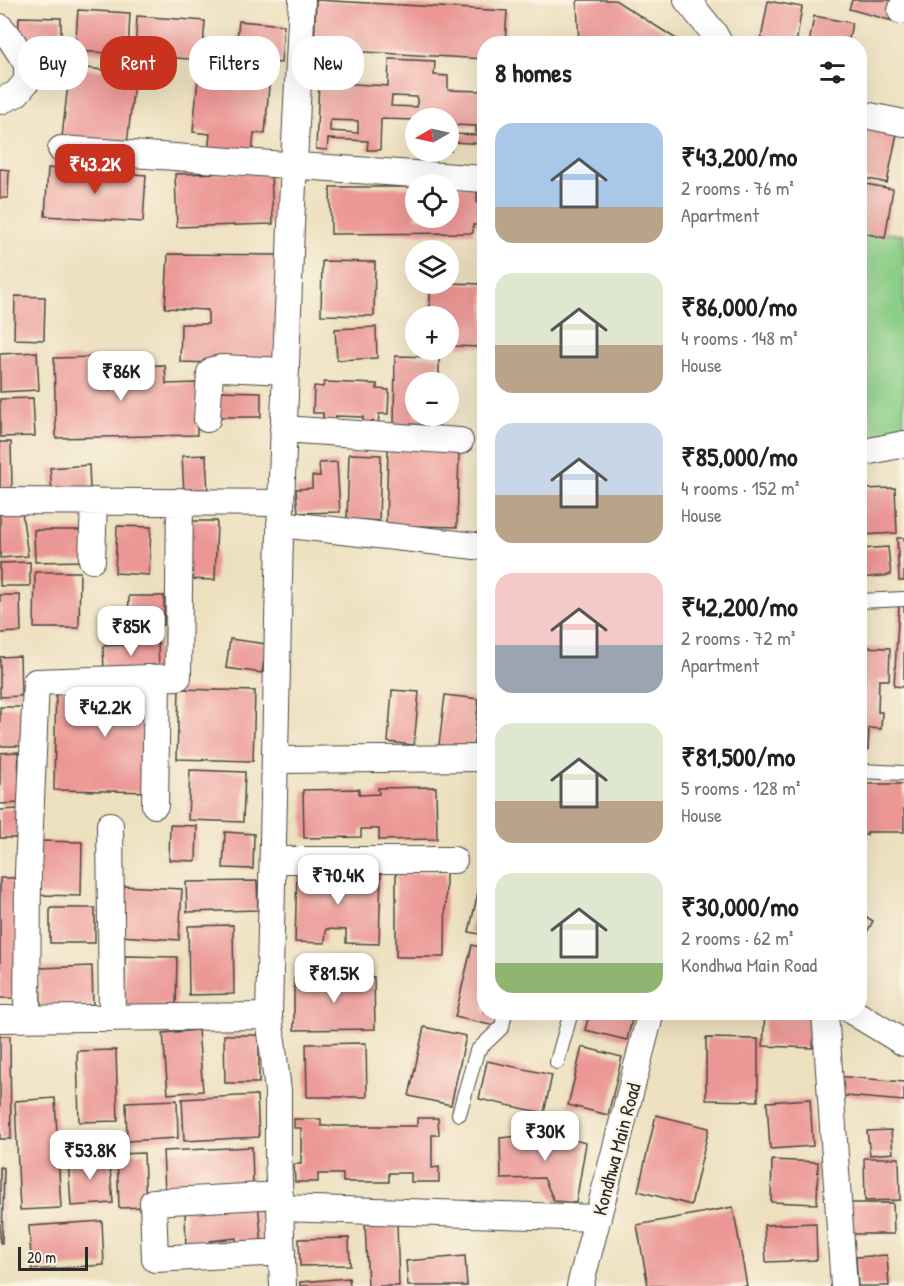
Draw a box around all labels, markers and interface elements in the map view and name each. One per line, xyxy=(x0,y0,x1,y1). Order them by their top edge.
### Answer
chip: Buy xyxy=(18,36,88,90)
chip: Rent xyxy=(100,36,177,90)
chip: Filters xyxy=(189,36,280,90)
chip: New xyxy=(292,36,364,90)
text: 8 homes xyxy=(495,55,572,90)
icon: filters xyxy=(816,56,849,89)
north arrow xyxy=(405,108,459,162)
map controls xyxy=(405,108,459,426)
text: ₹43,200/mo xyxy=(681,139,797,174)
pin: ₹43.2K xyxy=(46,144,144,195)
icon: home xyxy=(543,147,615,219)
text: ₹43.2K xyxy=(69,150,121,177)
button: locate xyxy=(405,174,459,228)
text: 2 rooms · 76 m² xyxy=(681,174,794,201)
text: Apartment xyxy=(681,201,759,228)
button: layers xyxy=(405,240,459,294)
text: ₹86,000/mo xyxy=(681,289,797,324)
icon: home xyxy=(543,297,615,369)
button: + xyxy=(405,306,459,360)
text: 4 rooms · 148 m² xyxy=(681,324,798,351)
pin: ₹86K xyxy=(85,351,157,402)
text: House xyxy=(681,351,722,378)
text: ₹86K xyxy=(102,357,140,384)
button: − xyxy=(405,372,459,426)
text: ₹85,000/mo xyxy=(681,439,797,474)
icon: home xyxy=(543,447,615,519)
text: 4 rooms · 152 m² xyxy=(681,474,799,501)
text: House xyxy=(681,501,722,528)
text: ₹42,200/mo xyxy=(681,589,798,624)
icon: home xyxy=(543,597,615,669)
pin: ₹85K xyxy=(95,606,167,657)
text: ₹85K xyxy=(111,612,151,639)
text: 2 rooms · 72 m² xyxy=(681,624,795,651)
text: Apartment xyxy=(681,651,759,678)
pin: ₹42.2K xyxy=(56,687,154,738)
text: ₹42.2K xyxy=(79,693,131,720)
text: ₹81,500/mo xyxy=(681,739,795,774)
icon: home xyxy=(543,747,615,819)
text: 5 rooms · 128 m² xyxy=(681,774,800,801)
text: House xyxy=(681,801,722,828)
pin: ₹70.4K xyxy=(289,855,387,906)
text: ₹70.4K xyxy=(312,861,364,888)
text: ₹30,000/mo xyxy=(681,889,799,924)
icon: home xyxy=(543,897,615,969)
text: 2 rooms · 62 m² xyxy=(681,924,793,951)
text: Kondhwa Main Road xyxy=(681,951,817,978)
pin: ₹81.5K xyxy=(285,953,383,1004)
text: ₹81.5K xyxy=(309,959,359,986)
street label: Kondhwa Main Road xyxy=(585,1080,647,1218)
pin: ₹30K xyxy=(509,1111,581,1162)
text: ₹30K xyxy=(525,1117,565,1144)
pin: ₹53.8K xyxy=(41,1130,139,1181)
text: ₹53.8K xyxy=(64,1136,116,1163)
scale bar xyxy=(18,1244,88,1272)
text: 20 m xyxy=(27,1246,56,1268)

